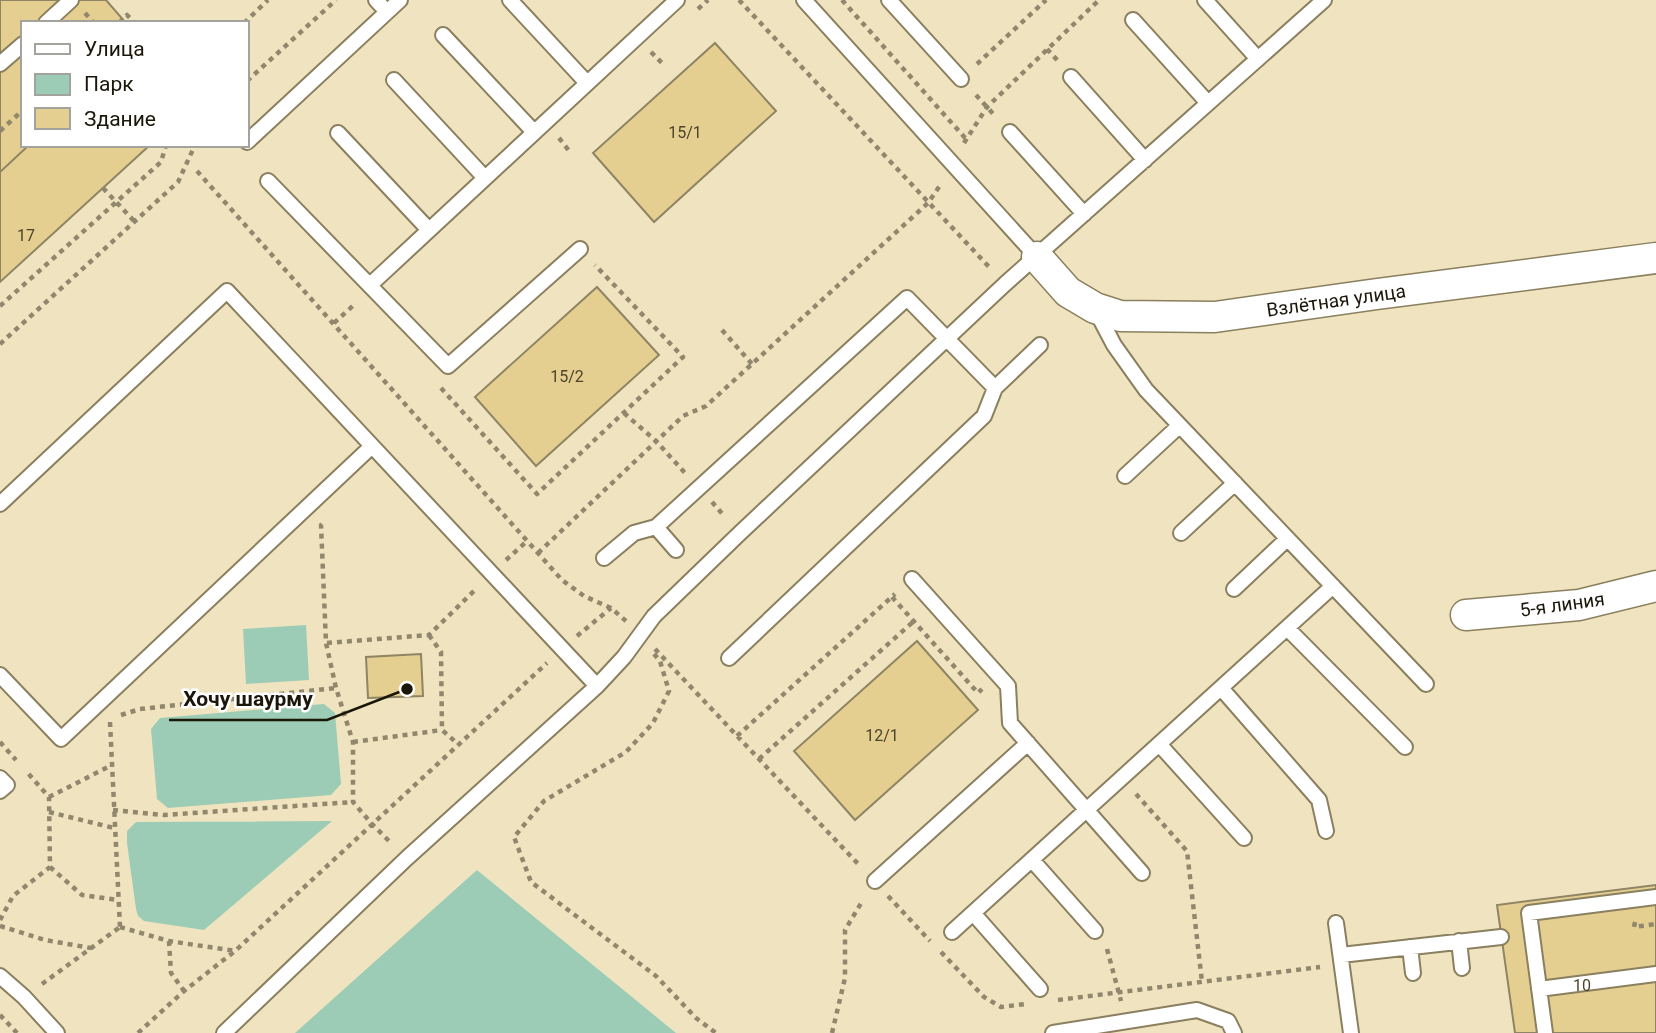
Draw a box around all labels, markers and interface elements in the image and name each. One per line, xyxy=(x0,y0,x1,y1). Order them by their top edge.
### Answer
legend xyxy=(21,21,248,147)
text: Улица xyxy=(84,37,145,61)
text: Парк xyxy=(84,72,134,96)
text: Здание xyxy=(84,107,156,131)
house number: 15/1 xyxy=(668,123,702,142)
house number: 17 xyxy=(17,226,35,245)
street label: Взлётная улица xyxy=(1265,279,1407,322)
house number: 15/2 xyxy=(550,367,584,386)
street label: 5-я линия xyxy=(1518,587,1606,622)
callout: Хочу шаурму xyxy=(169,678,327,720)
text: Хочу шаурму xyxy=(183,687,313,711)
house number: 12/1 xyxy=(865,726,899,745)
house number: 10 xyxy=(1573,976,1591,995)

